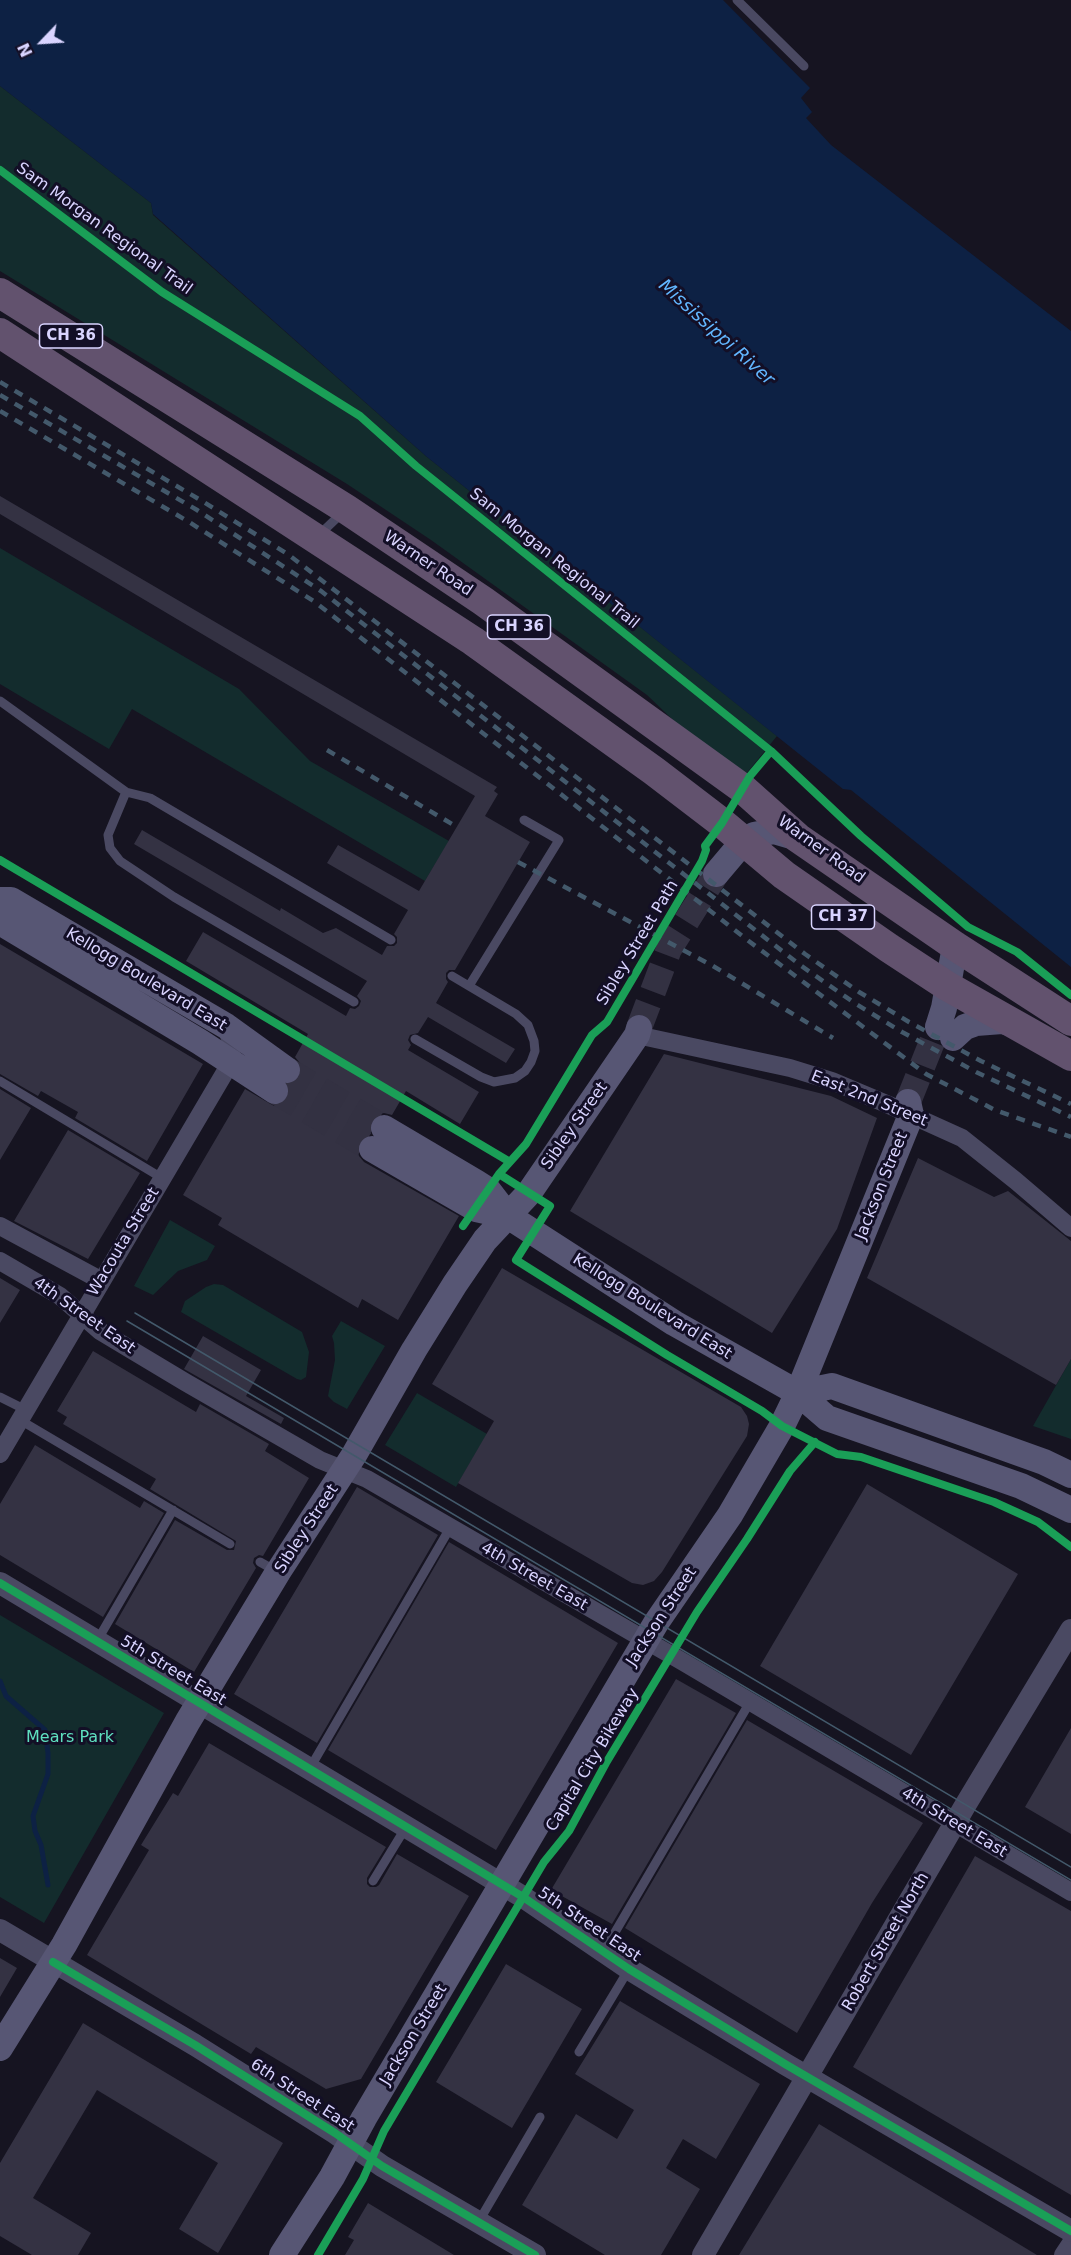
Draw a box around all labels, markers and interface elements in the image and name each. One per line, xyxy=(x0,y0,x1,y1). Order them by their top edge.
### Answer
north arrow xyxy=(12,12,72,72)
text: N xyxy=(14,40,37,60)
street label: Sam Morgan Regional Trail xyxy=(12,159,196,299)
water label: Mississippi River xyxy=(654,275,778,391)
road number: CH 36 xyxy=(40,324,103,348)
street label: Sam Morgan Regional Trail xyxy=(465,485,643,633)
street label: Warner Road xyxy=(380,527,476,601)
road number: CH 36 xyxy=(488,615,550,639)
street label: Warner Road xyxy=(774,812,868,888)
street label: Sibley Street Path xyxy=(593,877,683,1009)
road number: CH 37 xyxy=(812,905,874,929)
street label: Kellogg Boulevard East xyxy=(62,924,230,1036)
street label: East 2nd Street xyxy=(808,1067,930,1131)
street label: Sibley Street xyxy=(538,1079,612,1173)
street label: Jackson Street xyxy=(852,1129,912,1243)
street label: Wacouta Street xyxy=(84,1184,164,1300)
street label: Kellogg Boulevard East xyxy=(569,1250,735,1364)
street label: 4th Street East xyxy=(29,1274,139,1358)
street label: Sibley Street xyxy=(271,1481,343,1577)
street label: 4th Street East xyxy=(477,1539,591,1615)
street label: Jackson Street xyxy=(623,1564,701,1670)
street label: 5th Street East xyxy=(117,1632,229,1710)
street label: Capital City Bikeway xyxy=(543,1685,643,1835)
park label: Mears Park xyxy=(26,1728,114,1748)
street label: 4th Street East xyxy=(898,1784,1010,1862)
street label: Robert Street North xyxy=(839,1869,933,2015)
street label: 5th Street East xyxy=(534,1884,644,1966)
street label: Jackson Street xyxy=(376,1981,452,2089)
street label: 6th Street East xyxy=(246,2055,358,2137)

